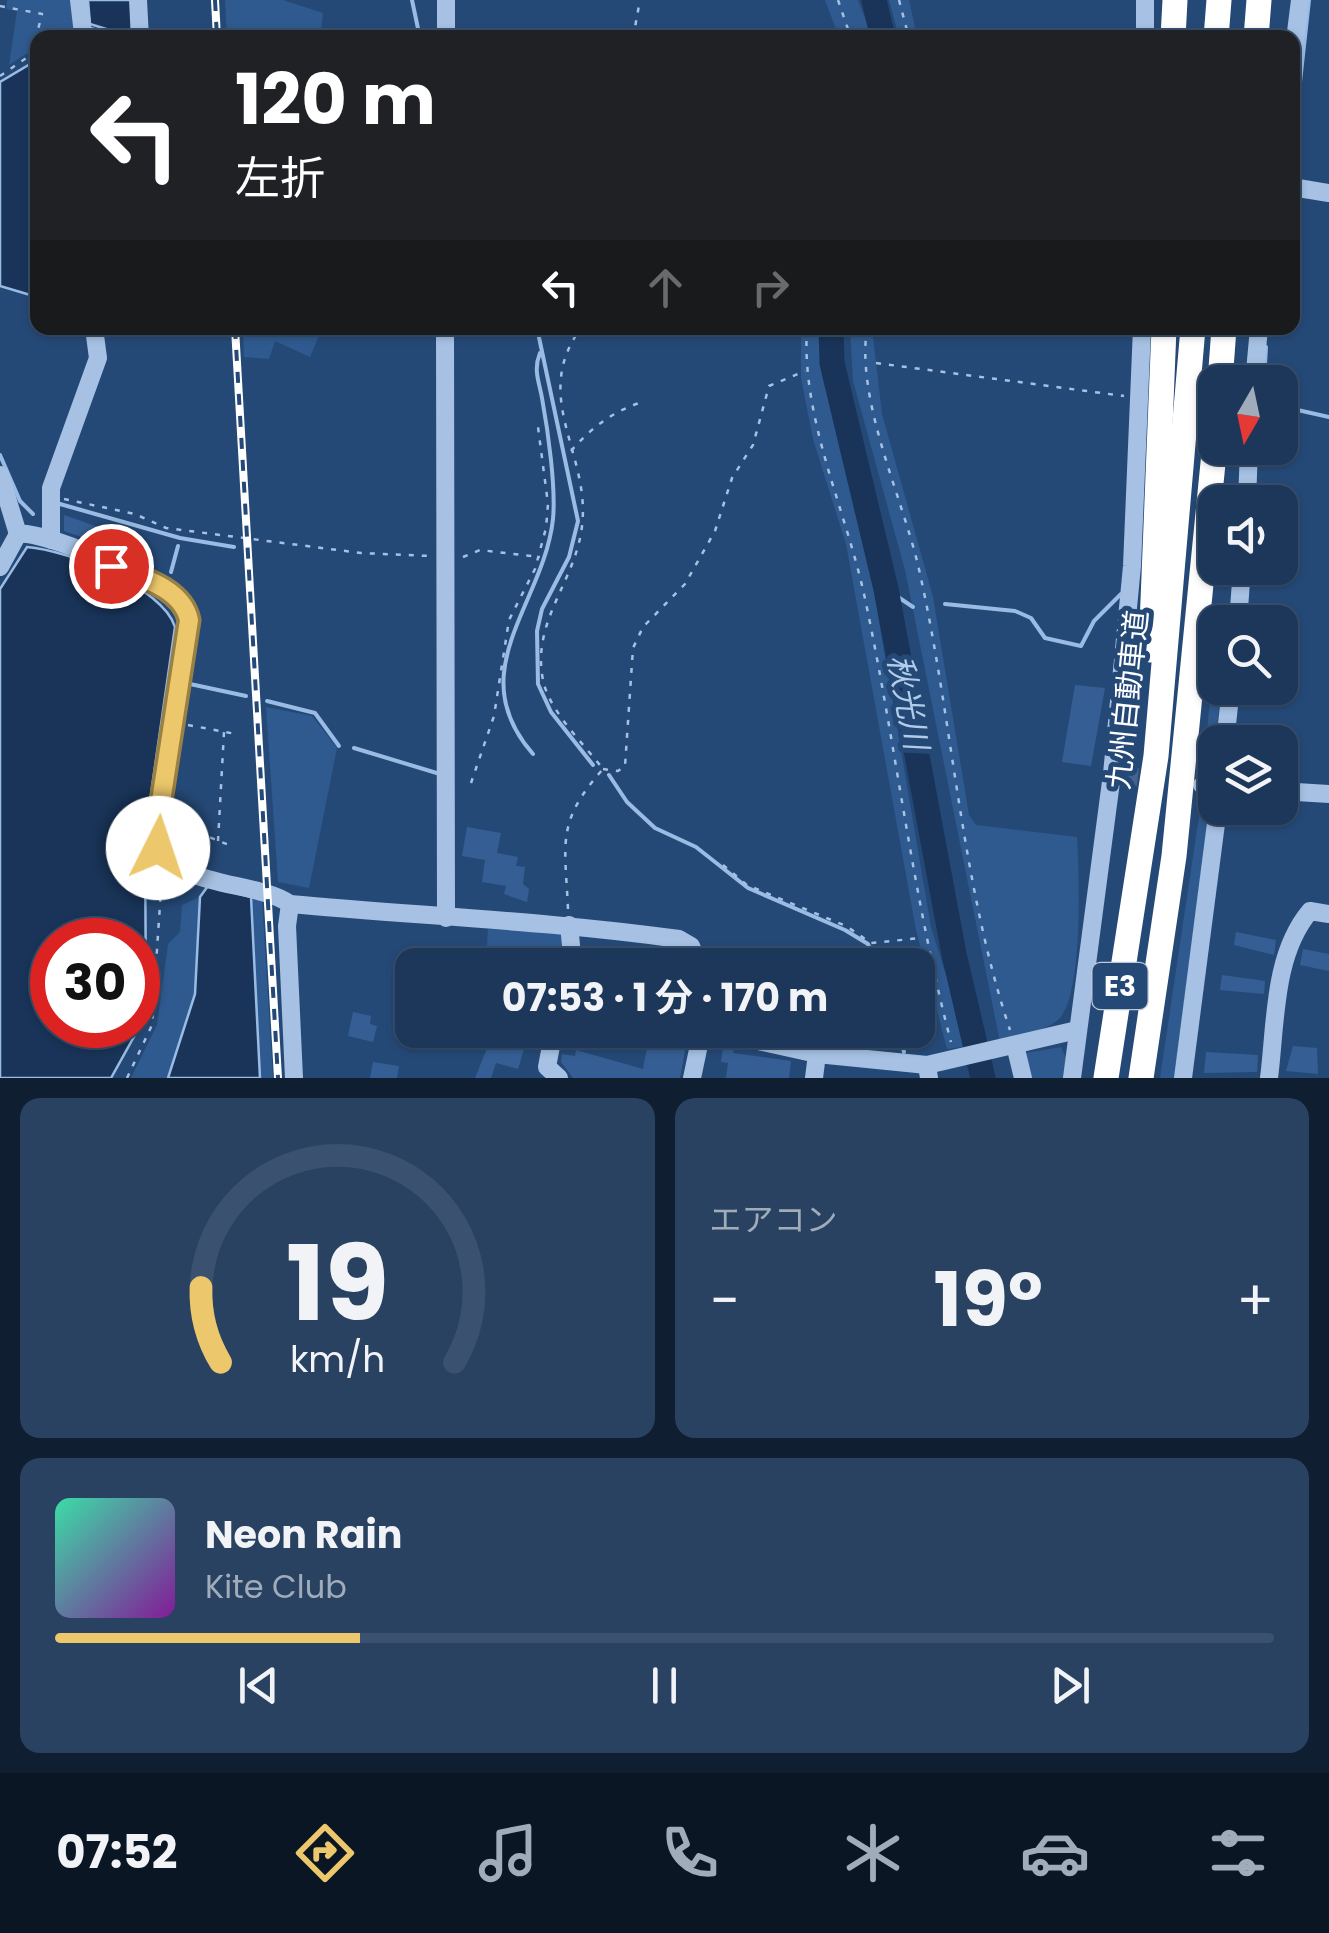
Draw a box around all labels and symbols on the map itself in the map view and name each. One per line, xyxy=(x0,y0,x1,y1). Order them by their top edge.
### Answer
north arrow xyxy=(1198,365,1298,465)
pin xyxy=(69,524,154,609)
street label: 九州自動車道 xyxy=(1097,608,1158,792)
water label: 秋光川 xyxy=(877,650,940,756)
position arrow xyxy=(106,796,210,900)
speed limit sign: 30 xyxy=(30,918,160,1048)
road number: E3 xyxy=(1092,963,1148,1009)

